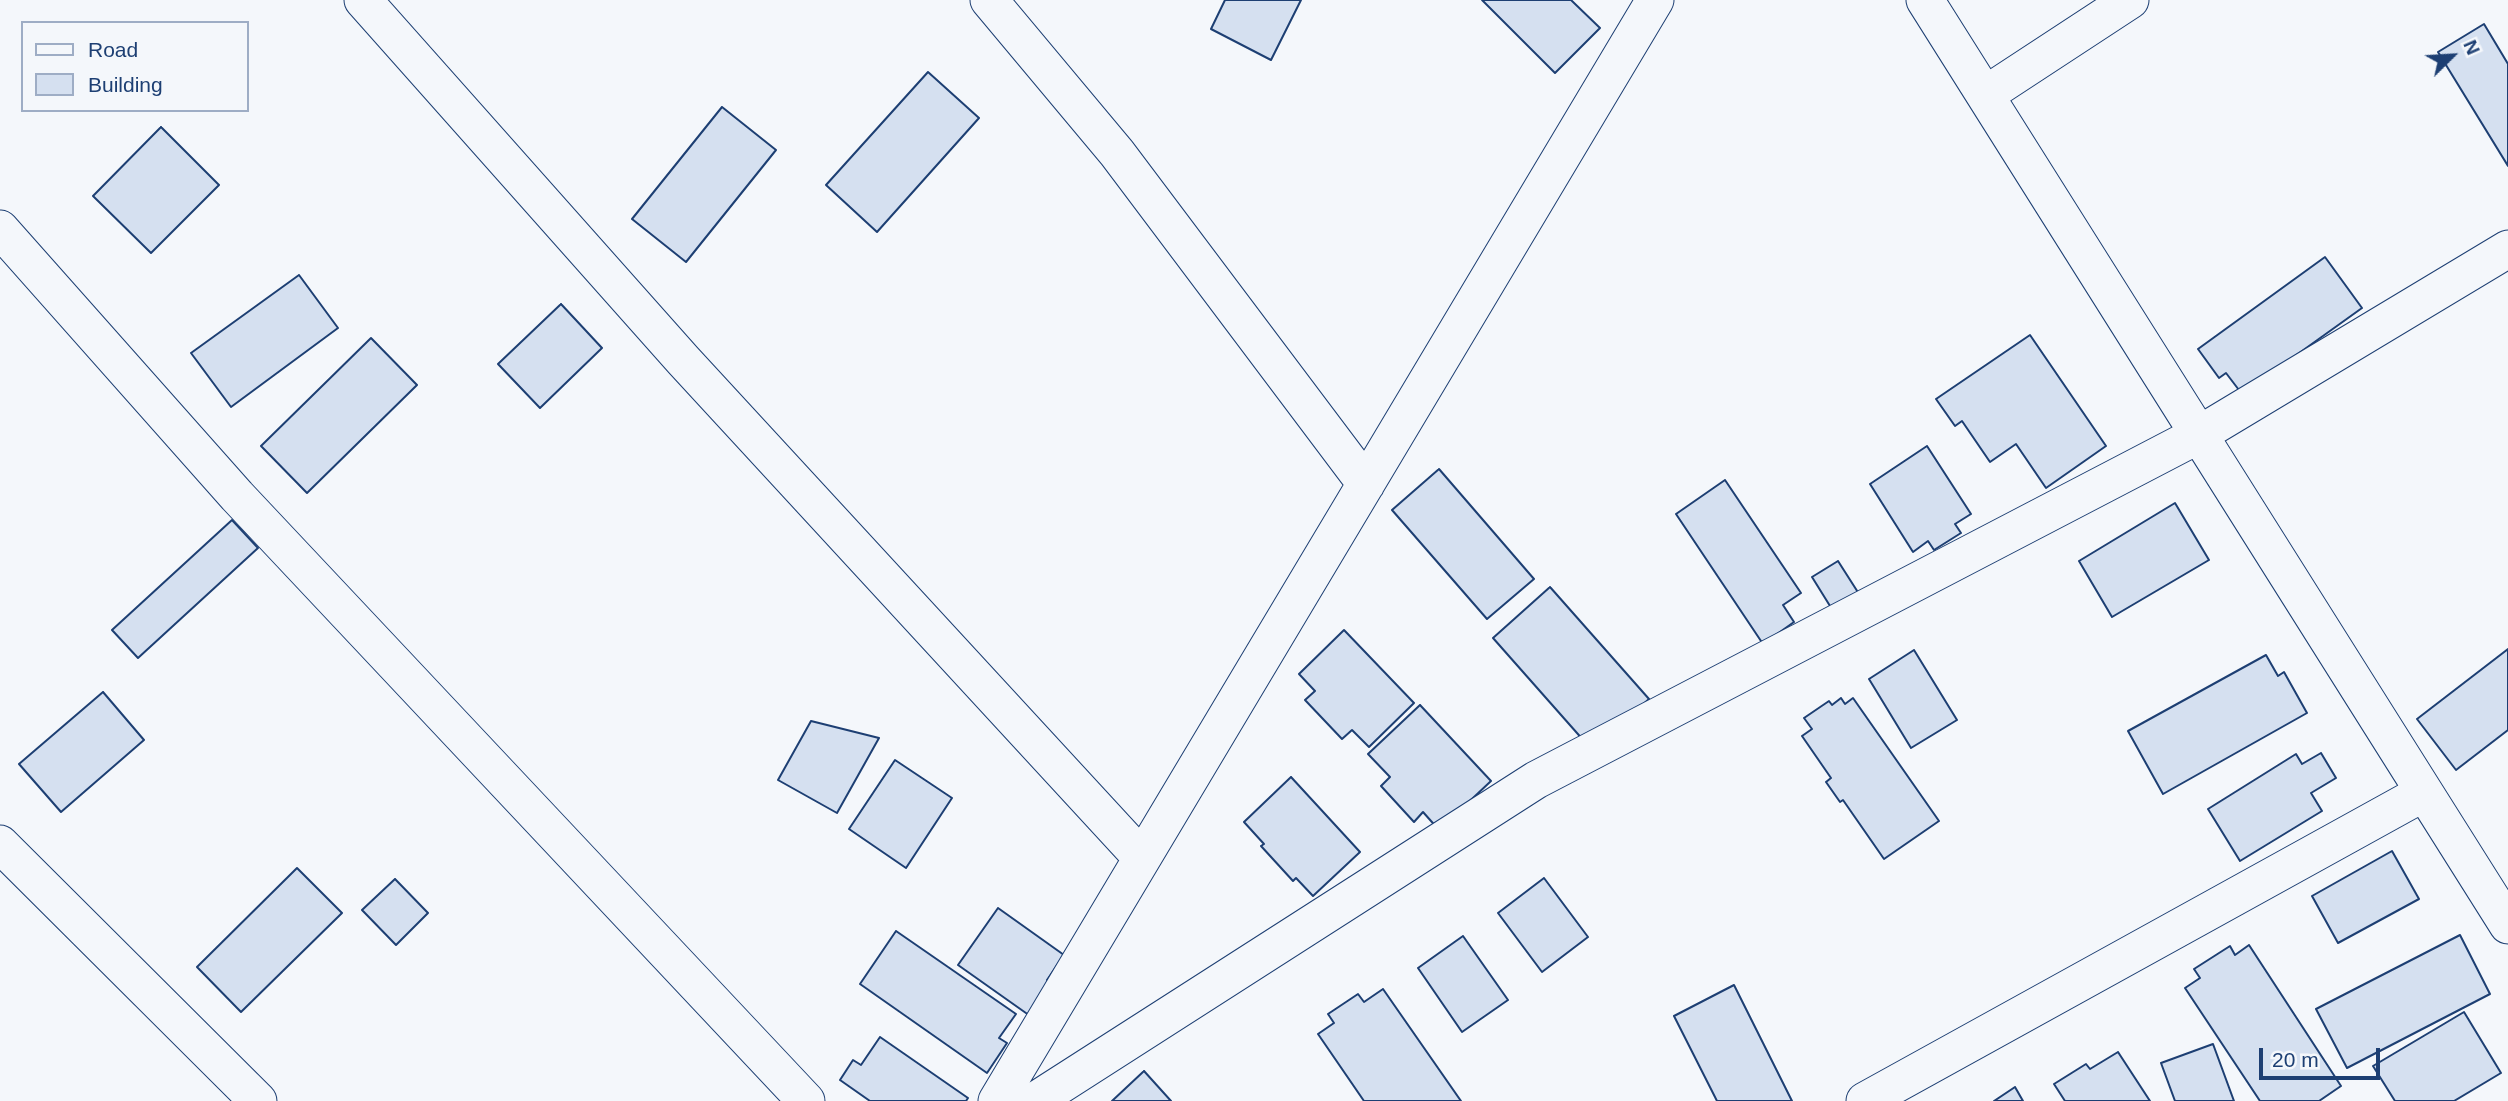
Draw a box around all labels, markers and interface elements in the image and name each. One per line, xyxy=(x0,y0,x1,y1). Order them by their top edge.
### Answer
legend xyxy=(21,21,248,112)
north arrow xyxy=(2417,21,2487,91)
text: N xyxy=(2459,37,2484,58)
text: Road xyxy=(88,38,138,61)
text: Building xyxy=(88,73,163,96)
scale bar xyxy=(2263,1034,2384,1078)
text: 20 m xyxy=(2272,1048,2319,1071)

